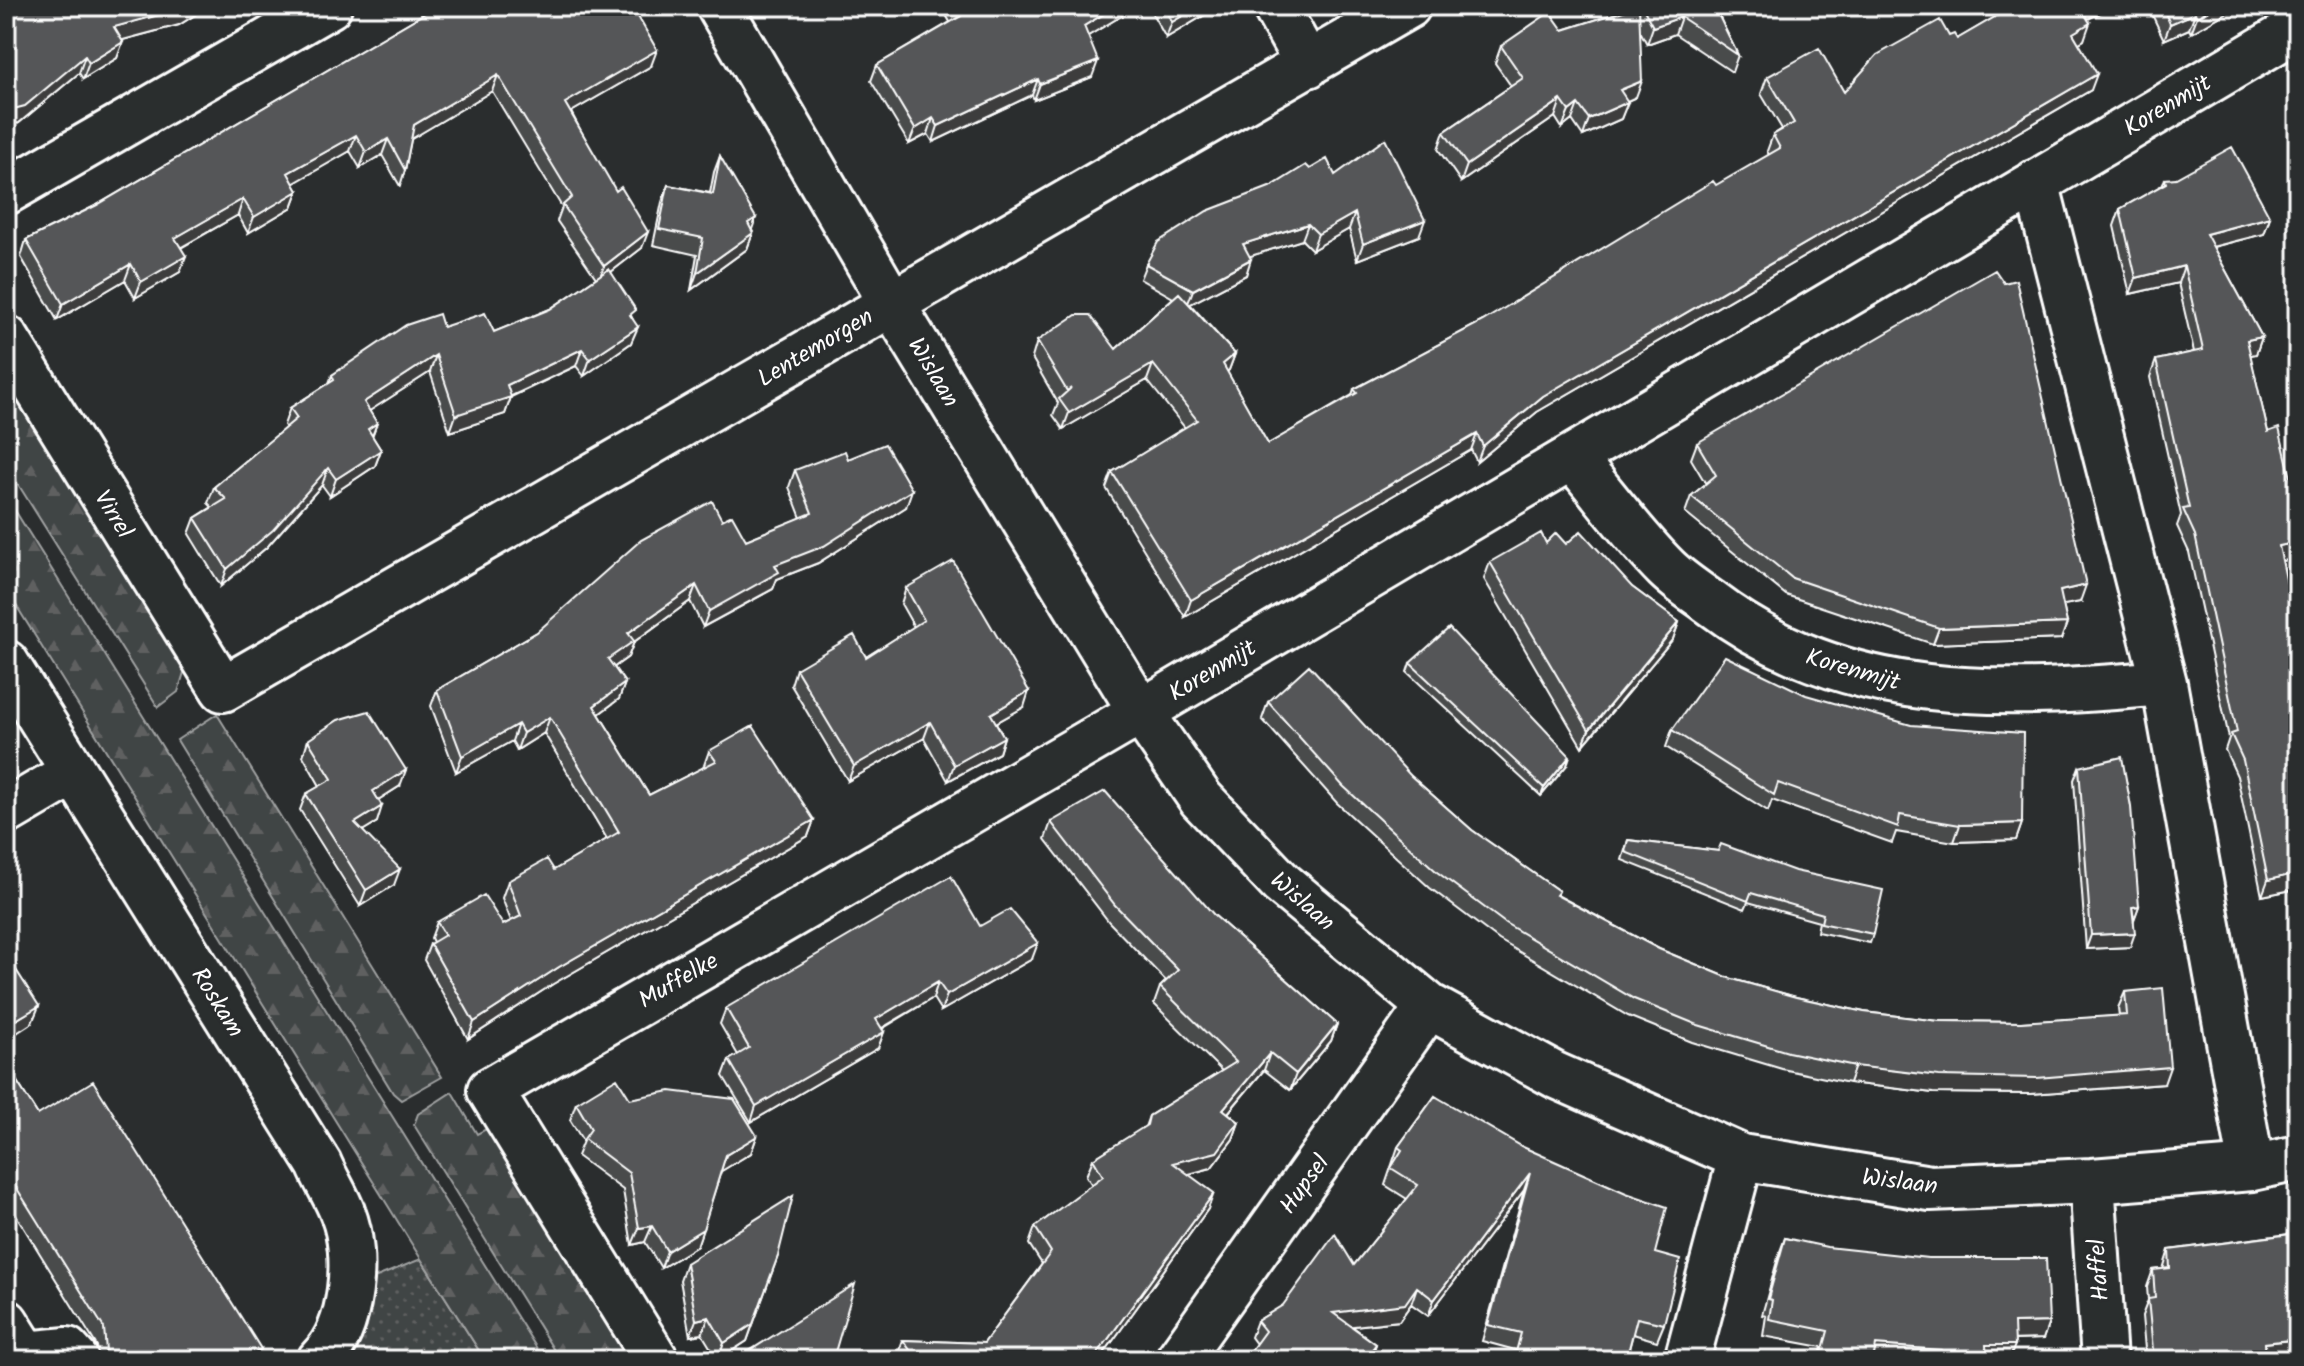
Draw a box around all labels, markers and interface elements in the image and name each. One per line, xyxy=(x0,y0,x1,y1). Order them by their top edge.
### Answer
street label: Korenmijt xyxy=(2116,64,2220,148)
street label: Lentemorgen xyxy=(750,298,881,398)
street label: Wislaan xyxy=(896,330,969,415)
street label: Virrel xyxy=(83,483,143,547)
street label: Korenmijt xyxy=(1161,629,1265,713)
street label: Korenmijt xyxy=(1801,638,1905,703)
street label: Wislaan xyxy=(1261,863,1343,942)
street label: Muffelke xyxy=(631,942,726,1020)
street label: Roskam xyxy=(180,960,254,1046)
street label: Hupsel xyxy=(1270,1147,1340,1223)
street label: Wislaan xyxy=(1860,1159,1940,1206)
street label: Haffel xyxy=(2078,1237,2121,1302)

